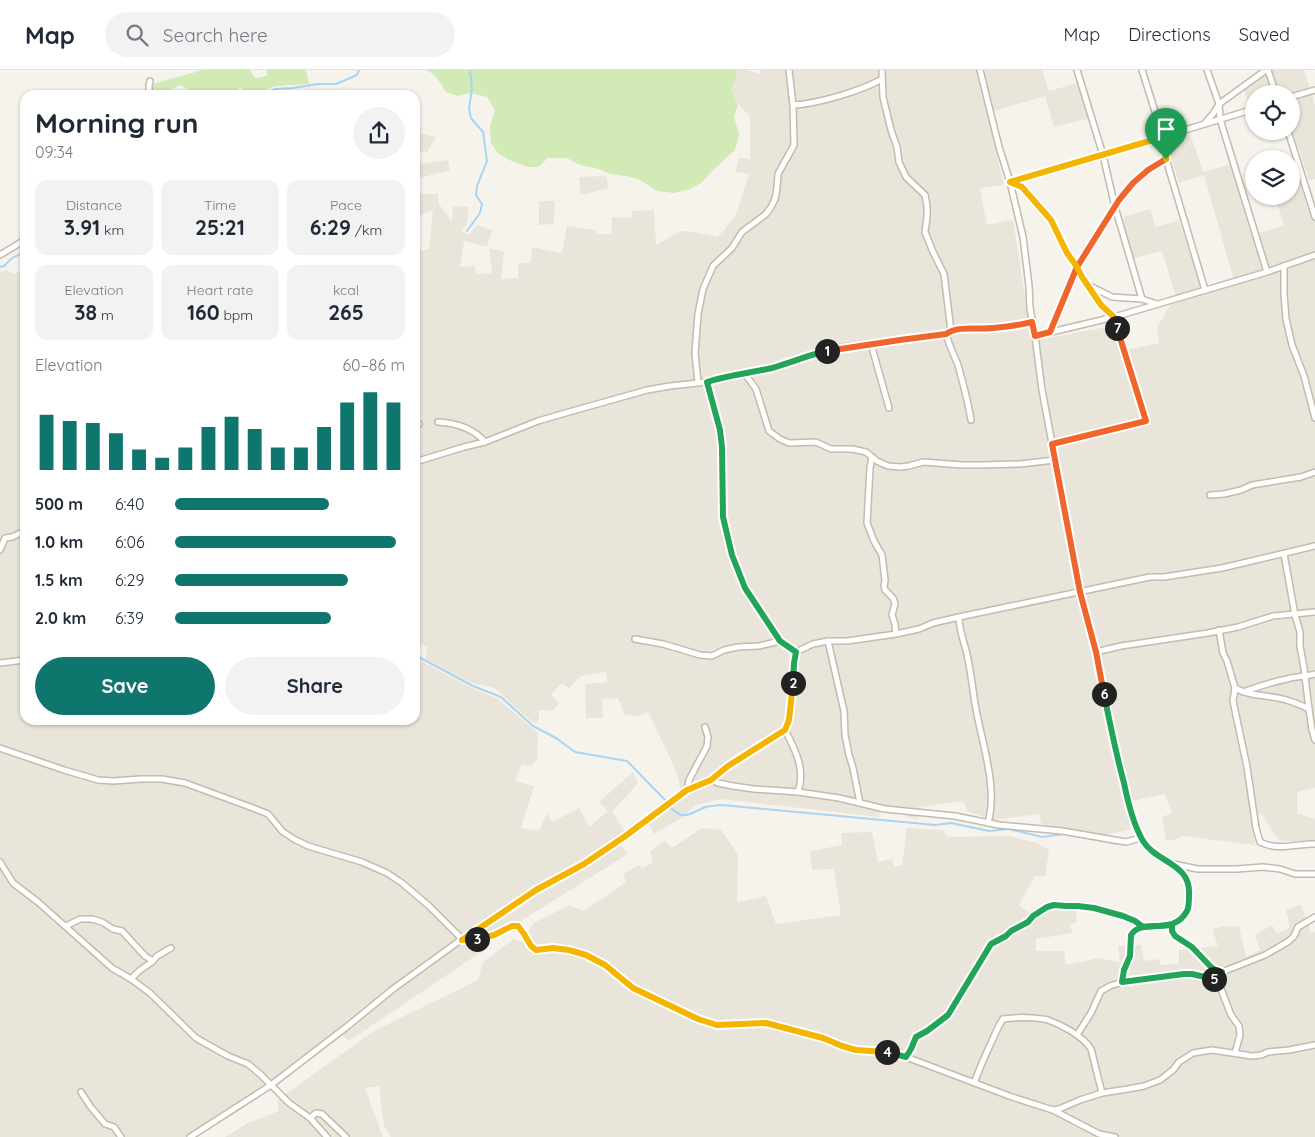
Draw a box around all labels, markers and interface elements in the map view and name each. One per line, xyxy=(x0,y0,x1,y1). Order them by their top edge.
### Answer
search box xyxy=(105,12,455,57)
text: Map xyxy=(25,20,75,50)
icon: search xyxy=(123,21,151,49)
text: Search here xyxy=(163,23,268,47)
text: Map xyxy=(1063,23,1100,46)
text: Directions xyxy=(1128,23,1211,46)
text: Saved xyxy=(1239,23,1290,46)
map controls xyxy=(1245,85,1300,205)
button: locate xyxy=(1245,85,1300,140)
text: Morning run xyxy=(35,105,199,140)
button: share xyxy=(353,107,405,159)
pin xyxy=(1145,108,1187,159)
icon: arrive xyxy=(1152,115,1180,143)
text: 09:34 xyxy=(35,142,73,162)
button: layers xyxy=(1245,150,1300,205)
text: Distance xyxy=(66,196,122,214)
text: Time xyxy=(204,196,236,214)
text: Pace xyxy=(330,196,362,214)
text: 3.91 xyxy=(64,214,100,240)
text: 25:21 xyxy=(195,214,245,240)
text: 6:29 xyxy=(310,214,351,240)
text: km xyxy=(100,221,124,239)
text: /km xyxy=(351,221,382,239)
text: Elevation xyxy=(64,281,124,299)
text: Heart rate xyxy=(187,281,253,299)
text: kcal xyxy=(333,281,359,299)
text: 38 xyxy=(74,299,97,325)
text: 160 xyxy=(187,299,220,325)
text: 265 xyxy=(328,299,364,325)
text: m xyxy=(97,306,114,324)
text: bpm xyxy=(220,306,253,324)
pin: 7 xyxy=(1104,316,1130,340)
text: 7 xyxy=(1114,319,1121,337)
pin: 1 xyxy=(814,338,840,364)
text: 1 xyxy=(825,342,830,360)
text: Elevation xyxy=(35,355,102,375)
text: 60–86 m xyxy=(343,355,405,375)
text: 500 m xyxy=(35,494,83,514)
text: 6:40 xyxy=(115,494,145,514)
text: 1.0 km xyxy=(35,532,83,552)
text: 6:06 xyxy=(115,532,145,552)
text: 1.5 km xyxy=(35,570,83,590)
text: 6:29 xyxy=(115,570,144,590)
text: 2.0 km xyxy=(35,608,86,628)
text: 6:39 xyxy=(115,608,144,628)
button: Save xyxy=(35,657,215,715)
button: Share xyxy=(225,657,405,715)
pin: 2 xyxy=(780,670,806,696)
text: 2 xyxy=(790,674,797,692)
pin: 6 xyxy=(1092,682,1116,706)
text: 6 xyxy=(1101,685,1108,703)
pin: 3 xyxy=(464,926,490,952)
text: 3 xyxy=(474,930,481,948)
pin: 5 xyxy=(1202,966,1226,992)
text: 5 xyxy=(1210,970,1219,988)
pin: 4 xyxy=(874,1040,900,1064)
text: 4 xyxy=(883,1043,892,1061)

